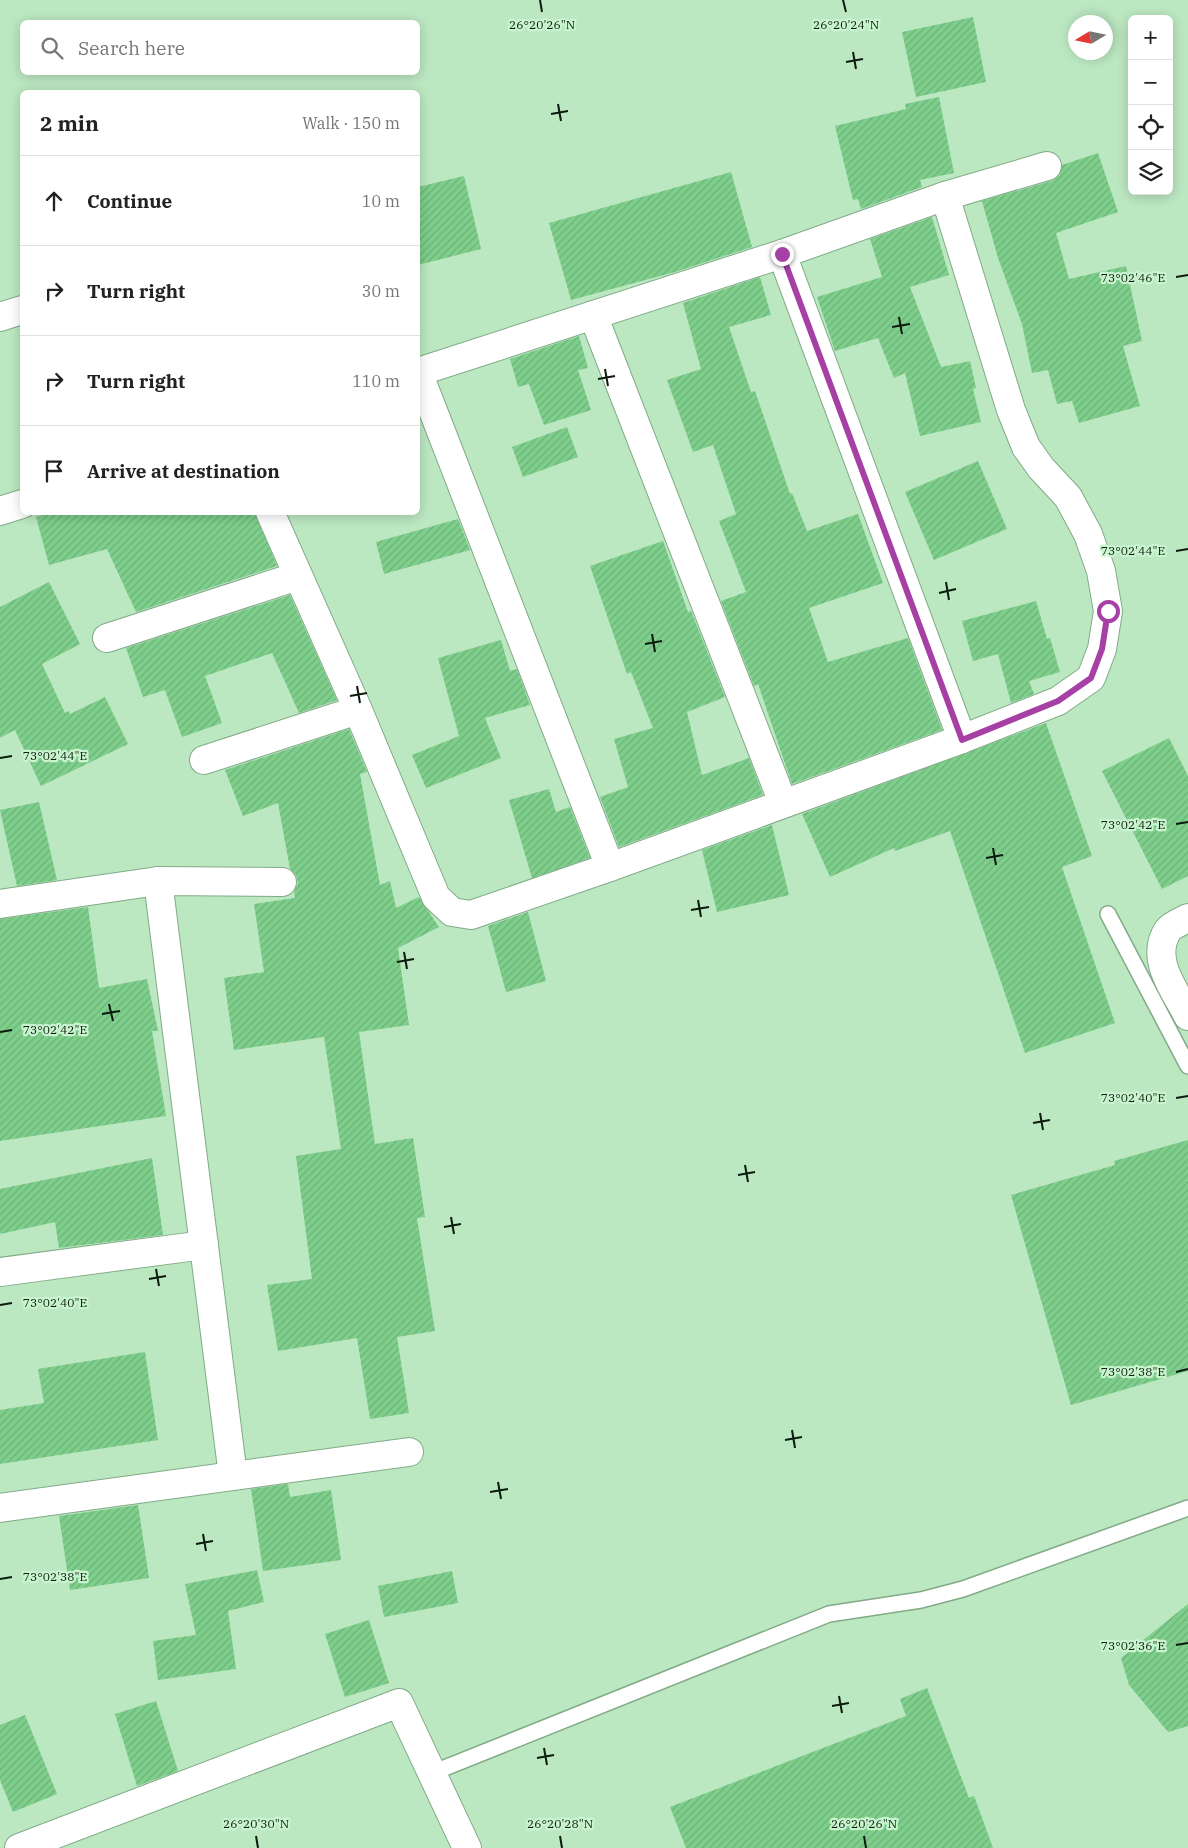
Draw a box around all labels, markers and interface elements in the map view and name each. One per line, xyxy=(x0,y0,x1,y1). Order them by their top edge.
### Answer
north arrow xyxy=(1068,15,1113,60)
map controls xyxy=(1128,15,1173,195)
button: + xyxy=(1128,15,1173,60)
text: 26°20'26"N xyxy=(509,17,575,32)
text: 26°20'24"N xyxy=(813,17,879,32)
search box xyxy=(20,20,420,75)
icon: search xyxy=(38,34,66,62)
text: Search here xyxy=(78,36,185,60)
button: − xyxy=(1128,60,1173,105)
button: locate xyxy=(1128,105,1173,150)
text: 2 min xyxy=(40,109,99,137)
text: Walk · 150 m xyxy=(302,113,400,133)
button: layers xyxy=(1128,150,1173,195)
icon: ahead xyxy=(40,187,68,215)
text: Continue xyxy=(87,189,172,213)
text: 10 m xyxy=(362,191,400,211)
route end xyxy=(771,243,794,266)
text: 73°02'46"E xyxy=(1101,270,1165,285)
icon: right xyxy=(40,277,68,305)
text: Turn right xyxy=(87,279,185,303)
text: 30 m xyxy=(362,281,400,301)
icon: right xyxy=(40,367,68,395)
text: Turn right xyxy=(87,369,185,393)
text: 110 m xyxy=(352,371,400,391)
icon: arrive xyxy=(40,457,68,485)
text: Arrive at destination xyxy=(87,459,280,483)
text: 73°02'44"E xyxy=(1101,543,1165,558)
route start xyxy=(1097,600,1120,623)
text: 73°02'44"E xyxy=(23,748,87,763)
text: 73°02'42"E xyxy=(1101,817,1165,832)
text: 73°02'42"E xyxy=(23,1022,87,1037)
text: 73°02'40"E xyxy=(1101,1090,1165,1105)
text: 73°02'40"E xyxy=(23,1295,87,1310)
text: 73°02'38"E xyxy=(1101,1364,1165,1379)
text: 73°02'38"E xyxy=(23,1569,87,1584)
text: 73°02'36"E xyxy=(1101,1638,1165,1653)
text: 26°20'30"N xyxy=(223,1816,289,1831)
text: 26°20'28"N xyxy=(527,1816,593,1831)
text: 26°20'26"N xyxy=(831,1816,897,1831)

